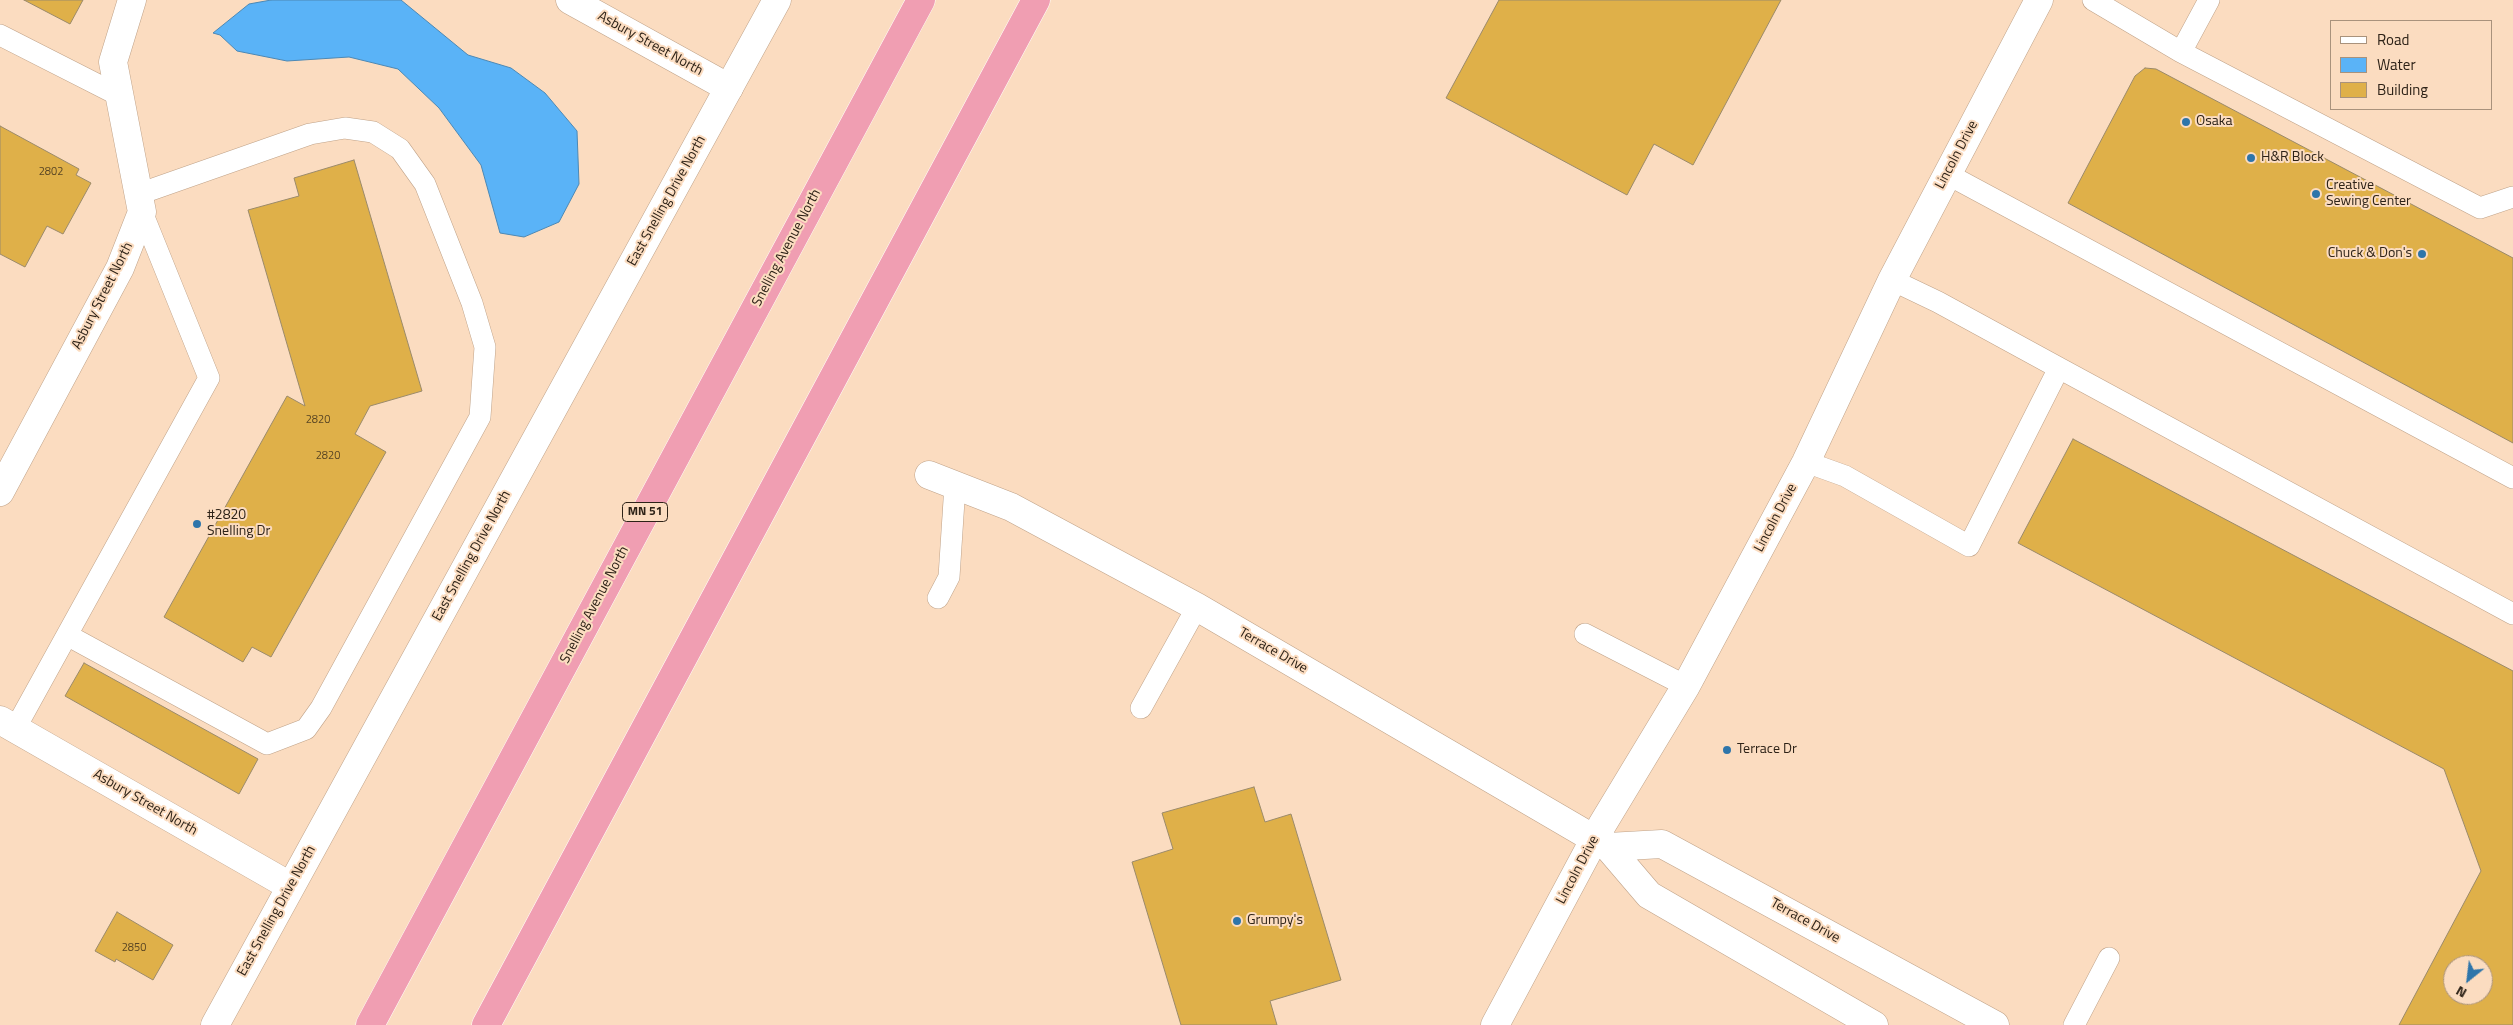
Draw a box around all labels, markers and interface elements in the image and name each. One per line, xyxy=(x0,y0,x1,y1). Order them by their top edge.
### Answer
street label: Asbury Street North xyxy=(595,8,705,80)
legend xyxy=(2330,20,2493,110)
text: Road xyxy=(2377,28,2409,51)
text: Water xyxy=(2377,53,2416,76)
text: Building xyxy=(2377,78,2428,101)
place label: Osaka xyxy=(2196,114,2232,130)
marker: Osaka xyxy=(2180,116,2192,128)
street label: Lincoln Drive xyxy=(1932,118,1982,192)
street label: East Snelling Drive North xyxy=(624,133,710,269)
place label: H&R Block xyxy=(2261,150,2324,166)
marker: H&R Block xyxy=(2245,152,2257,164)
house number: 2802 xyxy=(39,165,63,179)
place label: Creative Sewing Center xyxy=(2326,178,2411,210)
street label: Snelling Avenue North xyxy=(749,186,825,310)
marker: Creative Sewing Center xyxy=(2310,188,2322,200)
street label: Asbury Street North xyxy=(69,240,137,352)
place label: Chuck & Don's xyxy=(2328,246,2412,262)
marker: Chuck & Don's xyxy=(2416,248,2428,260)
house number: 2820 xyxy=(306,413,330,427)
house number: 2820 xyxy=(316,449,340,463)
street label: Lincoln Drive xyxy=(1751,481,1801,555)
street label: East Snelling Drive North xyxy=(429,488,515,624)
road number: MN 51 xyxy=(622,502,668,522)
place label: #2820 Snelling Dr xyxy=(207,508,270,540)
marker: #2820 Snelling Dr xyxy=(191,518,203,530)
street label: Snelling Avenue North xyxy=(557,543,633,667)
street label: Terrace Drive xyxy=(1236,625,1310,677)
place label: Terrace Dr xyxy=(1737,742,1797,758)
marker: Terrace Dr xyxy=(1721,744,1733,756)
street label: Asbury Street North xyxy=(90,766,200,840)
street label: Lincoln Drive xyxy=(1553,833,1603,907)
street label: East Snelling Drive North xyxy=(234,843,320,979)
street label: Terrace Drive xyxy=(1767,895,1843,947)
place label: Grumpy's xyxy=(1247,913,1303,929)
marker: Grumpy's xyxy=(1231,915,1243,927)
house number: 2850 xyxy=(122,941,146,955)
north arrow xyxy=(2443,955,2493,1005)
text: N xyxy=(2452,981,2470,1004)

